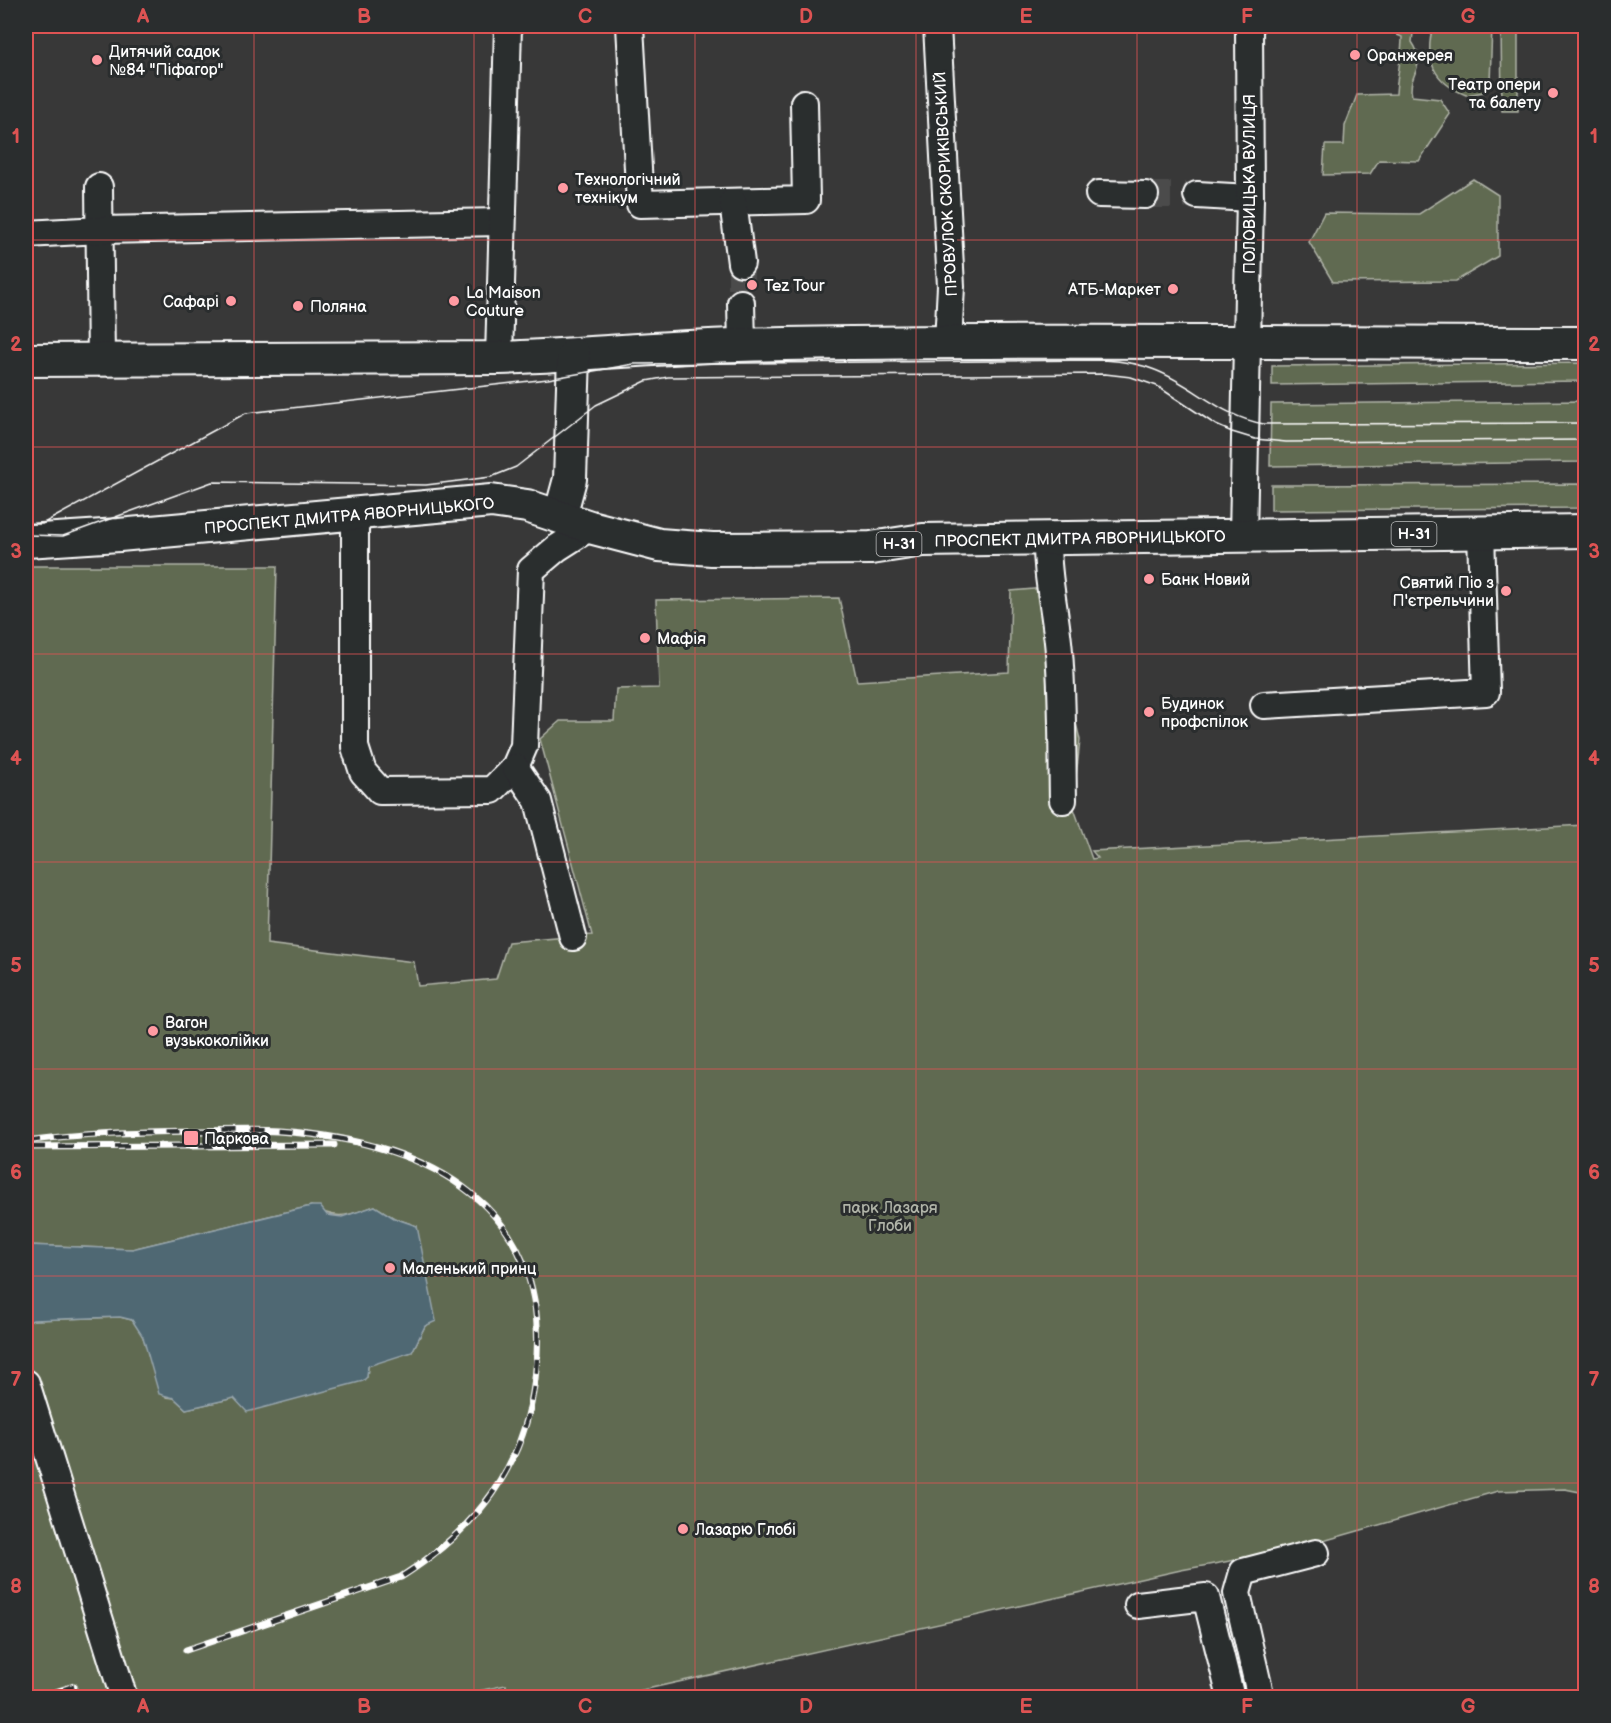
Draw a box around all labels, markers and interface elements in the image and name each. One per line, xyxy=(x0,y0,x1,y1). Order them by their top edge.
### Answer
text: A xyxy=(136,5,150,29)
text: B xyxy=(357,5,371,29)
text: C xyxy=(578,5,592,29)
text: D xyxy=(799,5,813,29)
text: E xyxy=(1020,5,1033,29)
text: F xyxy=(1241,5,1253,29)
text: G xyxy=(1461,5,1476,29)
place label: Дитячий садок №84 "Піфагор" xyxy=(109,43,224,80)
place label: Оранжерея xyxy=(1367,47,1453,66)
marker: Оранжерея xyxy=(1348,48,1362,62)
marker: Дитячий садок №84 "Піфагор" xyxy=(90,53,104,67)
street label: ПРОВУЛОК СКОРИКІВСЬКИЙ xyxy=(931,71,962,297)
place label: Театр опери та балету xyxy=(1448,76,1542,113)
marker: Театр опери та балету xyxy=(1546,86,1560,100)
street label: ПОЛОВИЦЬКА ВУЛИЦЯ xyxy=(1241,94,1260,274)
text: 1 xyxy=(12,125,20,149)
text: 1 xyxy=(1590,125,1598,149)
place label: Технологічний технікум xyxy=(575,171,681,208)
marker: Технологічний технікум xyxy=(556,181,570,195)
place label: Tez Tour xyxy=(764,277,825,296)
marker: Tez Tour xyxy=(745,278,759,292)
place label: АТБ-Маркет xyxy=(1067,281,1162,300)
marker: АТБ-Маркет xyxy=(1166,282,1180,296)
place label: La Maison Couture xyxy=(466,284,541,321)
place label: Сафарі xyxy=(163,293,219,312)
marker: Сафарі xyxy=(224,294,238,308)
marker: La Maison Couture xyxy=(447,294,461,308)
place label: Поляна xyxy=(310,298,367,317)
marker: Поляна xyxy=(291,299,305,313)
text: 2 xyxy=(10,333,22,357)
text: 2 xyxy=(1588,333,1600,357)
street label: ПРОСПЕКТ ДМИТРА ЯВОРНИЦЬКОГО xyxy=(203,494,496,539)
road number: Н-31 xyxy=(1392,522,1436,546)
street label: ПРОСПЕКТ ДМИТРА ЯВОРНИЦЬКОГО xyxy=(934,527,1226,552)
road number: Н-31 xyxy=(876,532,922,556)
text: 3 xyxy=(10,540,22,564)
text: 3 xyxy=(1588,540,1600,564)
place label: Банк Новий xyxy=(1161,571,1250,590)
marker: Банк Новий xyxy=(1142,572,1156,586)
place label: Святий Піо з П'єтрельчини xyxy=(1393,574,1494,611)
marker: Святий Піо з П'єтрельчини xyxy=(1499,584,1513,598)
place label: Мафія xyxy=(657,630,706,649)
marker: Мафія xyxy=(638,631,652,645)
place label: Будинок профспілок xyxy=(1161,695,1249,732)
marker: Будинок профспілок xyxy=(1142,705,1156,719)
text: 4 xyxy=(10,747,22,771)
text: 4 xyxy=(1588,747,1600,771)
text: 5 xyxy=(10,954,22,978)
text: 5 xyxy=(1588,954,1600,978)
place label: Вагон вузькоколійки xyxy=(165,1014,269,1051)
marker: Вагон вузькоколійки xyxy=(146,1024,160,1038)
marker: Паркова xyxy=(182,1129,200,1147)
place label: Паркова xyxy=(204,1130,269,1149)
text: 6 xyxy=(10,1161,22,1185)
text: 6 xyxy=(1588,1161,1600,1185)
park label: парк Лазаря Глоби xyxy=(842,1199,938,1236)
place label: Маленький принц xyxy=(402,1260,537,1279)
marker: Маленький принц xyxy=(383,1261,397,1275)
text: 7 xyxy=(10,1368,22,1392)
text: 7 xyxy=(1588,1368,1600,1392)
place label: Лазарю Глобі xyxy=(694,1521,796,1540)
marker: Лазарю Глобі xyxy=(676,1522,690,1536)
text: 8 xyxy=(10,1575,22,1599)
text: 8 xyxy=(1588,1575,1600,1599)
text: A xyxy=(136,1695,150,1719)
text: B xyxy=(357,1695,371,1719)
text: C xyxy=(578,1695,592,1719)
text: D xyxy=(799,1695,813,1719)
text: E xyxy=(1020,1695,1033,1719)
text: F xyxy=(1241,1695,1253,1719)
text: G xyxy=(1461,1695,1476,1719)

